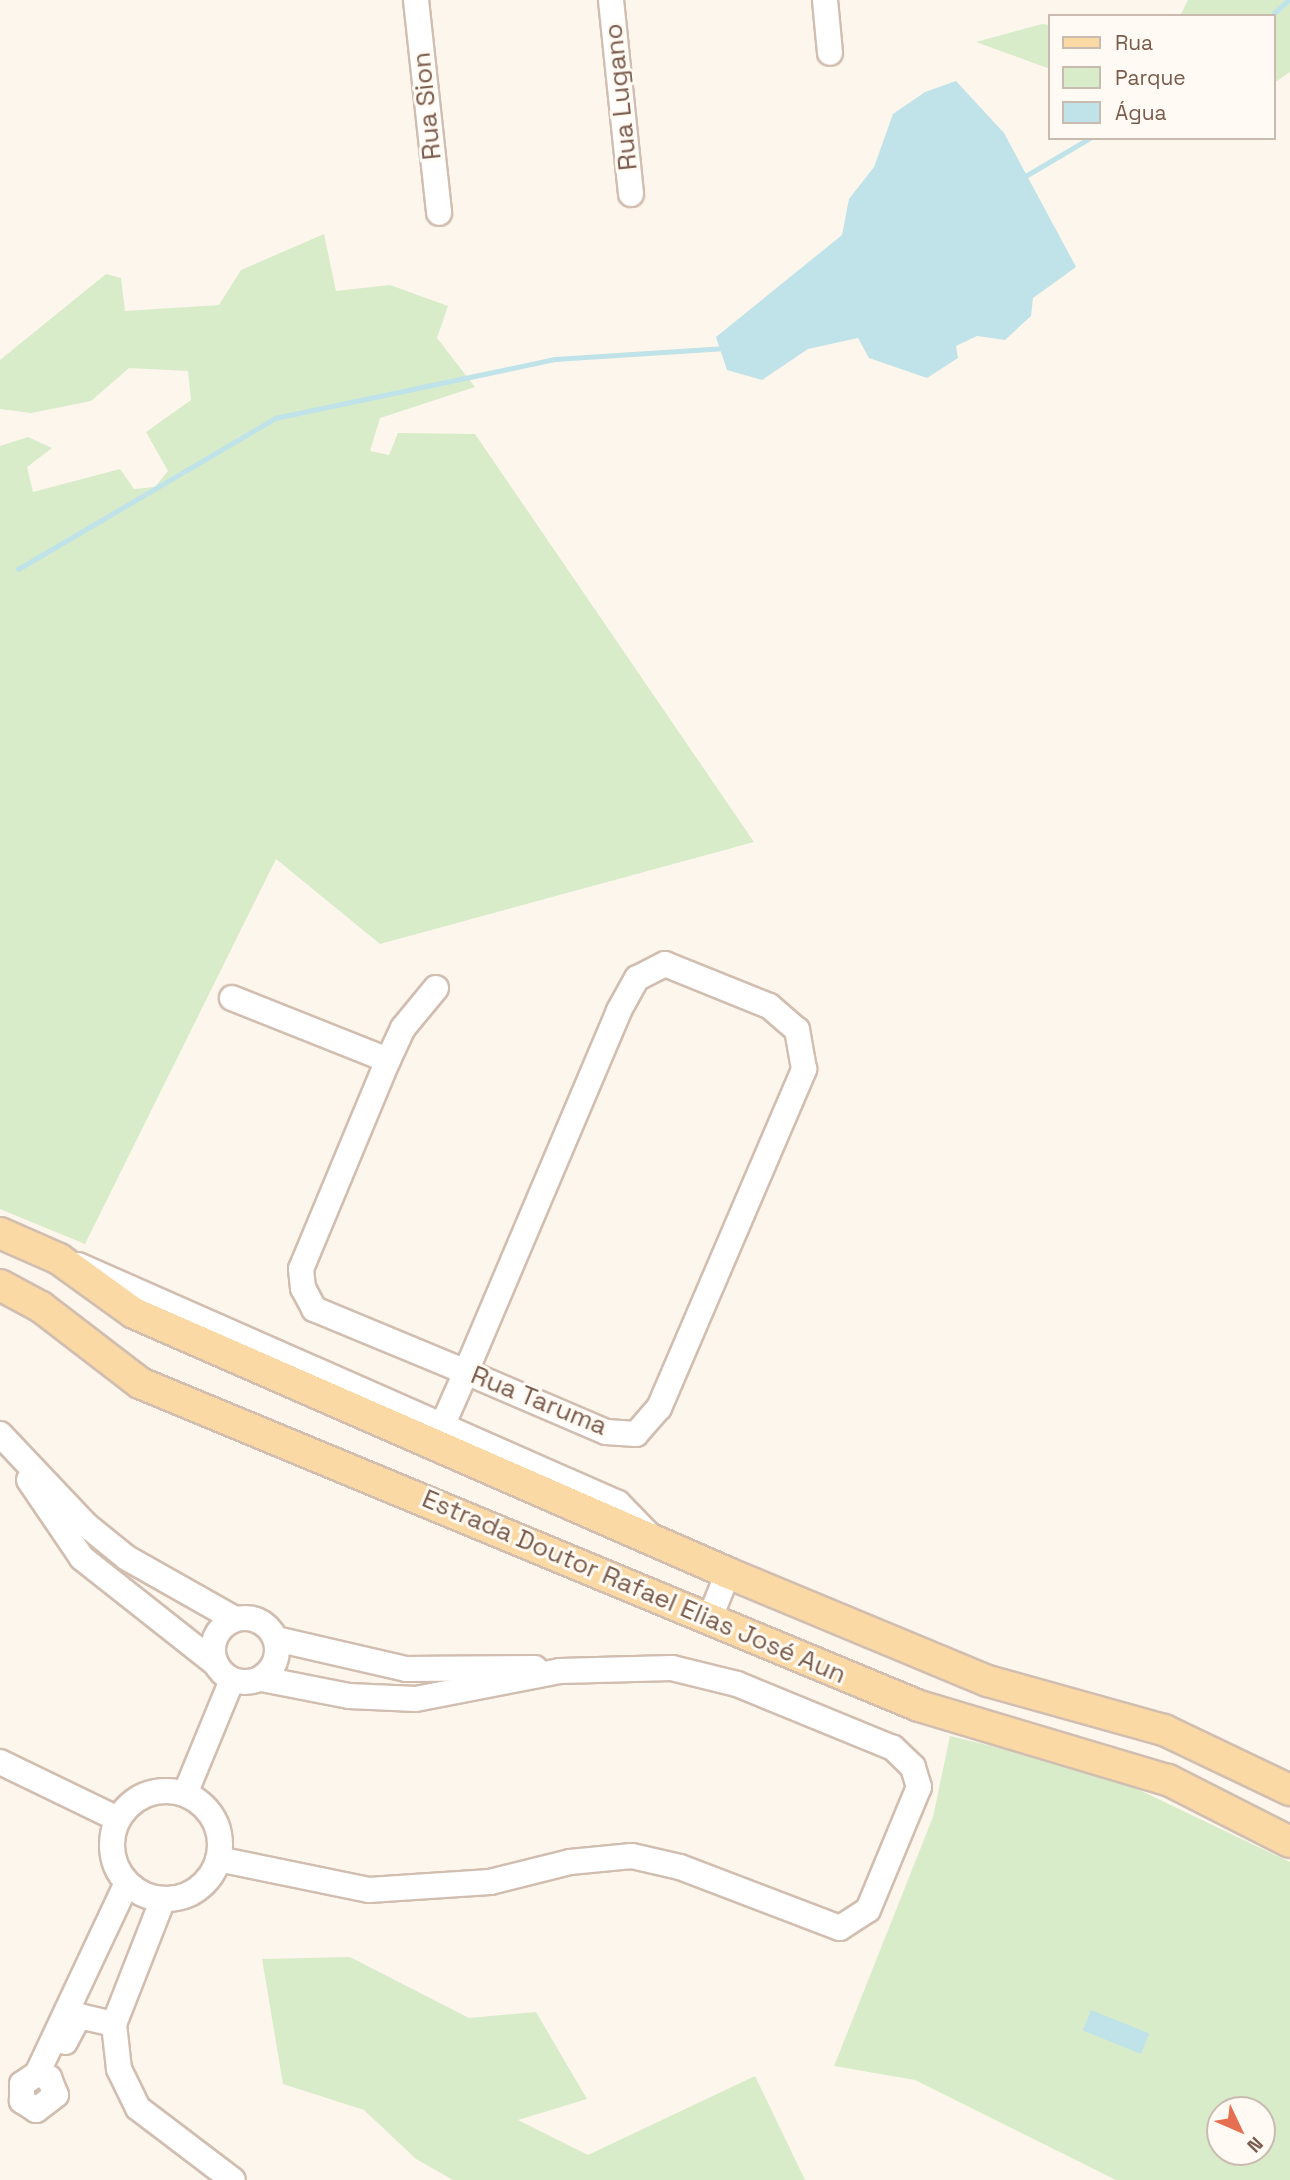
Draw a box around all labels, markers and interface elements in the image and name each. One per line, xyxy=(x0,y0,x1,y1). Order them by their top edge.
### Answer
legend xyxy=(1048,14,1276,140)
street label: Rua Lugano xyxy=(598,22,644,172)
text: Rua xyxy=(1115,29,1153,56)
street label: Rua Sion xyxy=(406,51,448,161)
text: Parque xyxy=(1115,64,1186,91)
text: Água xyxy=(1115,99,1167,126)
street label: Rua Taruma xyxy=(466,1359,612,1443)
street label: Estrada Doutor Rafael Elias José Aun xyxy=(417,1483,851,1691)
north arrow xyxy=(1206,2096,1276,2166)
text: N xyxy=(1242,2131,1268,2158)

